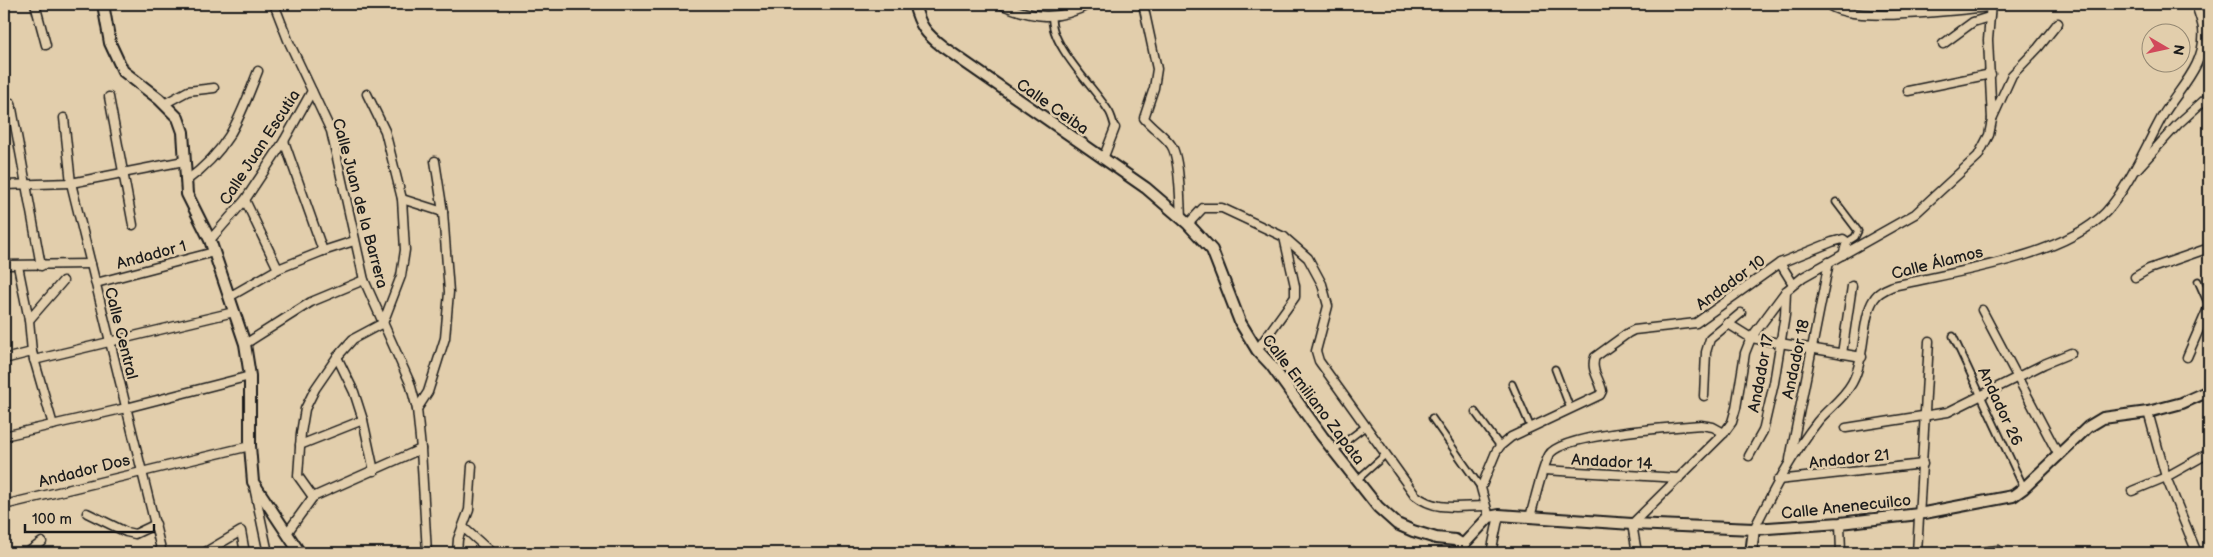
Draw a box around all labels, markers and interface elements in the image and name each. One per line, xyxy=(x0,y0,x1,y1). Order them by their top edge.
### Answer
north arrow xyxy=(2140,22,2190,72)
text: N xyxy=(2169,43,2188,56)
street label: Calle Ceiba xyxy=(1012,75,1092,139)
street label: Calle Juan Escutia xyxy=(216,87,305,209)
street label: Calle Juan de la Barrera xyxy=(328,116,391,290)
street label: Andador 1 xyxy=(114,237,188,274)
street label: Calle Álamos xyxy=(1889,241,1985,284)
street label: Andador 10 xyxy=(1693,252,1769,315)
street label: Calle Central xyxy=(100,285,141,381)
street label: Andador 18 xyxy=(1779,318,1814,401)
street label: Calle Emiliano Zapata xyxy=(1258,331,1368,469)
street label: Andador 17 xyxy=(1745,332,1778,414)
street label: Andador 26 xyxy=(1973,364,2026,449)
street label: Andador 21 xyxy=(1808,446,1890,473)
street label: Andador Dos xyxy=(37,451,132,492)
street label: Andador 14 xyxy=(1571,451,1653,474)
street label: Calle Anenecuilco xyxy=(1780,491,1912,524)
scale bar xyxy=(25,502,154,534)
text: 100 m xyxy=(32,510,72,529)

